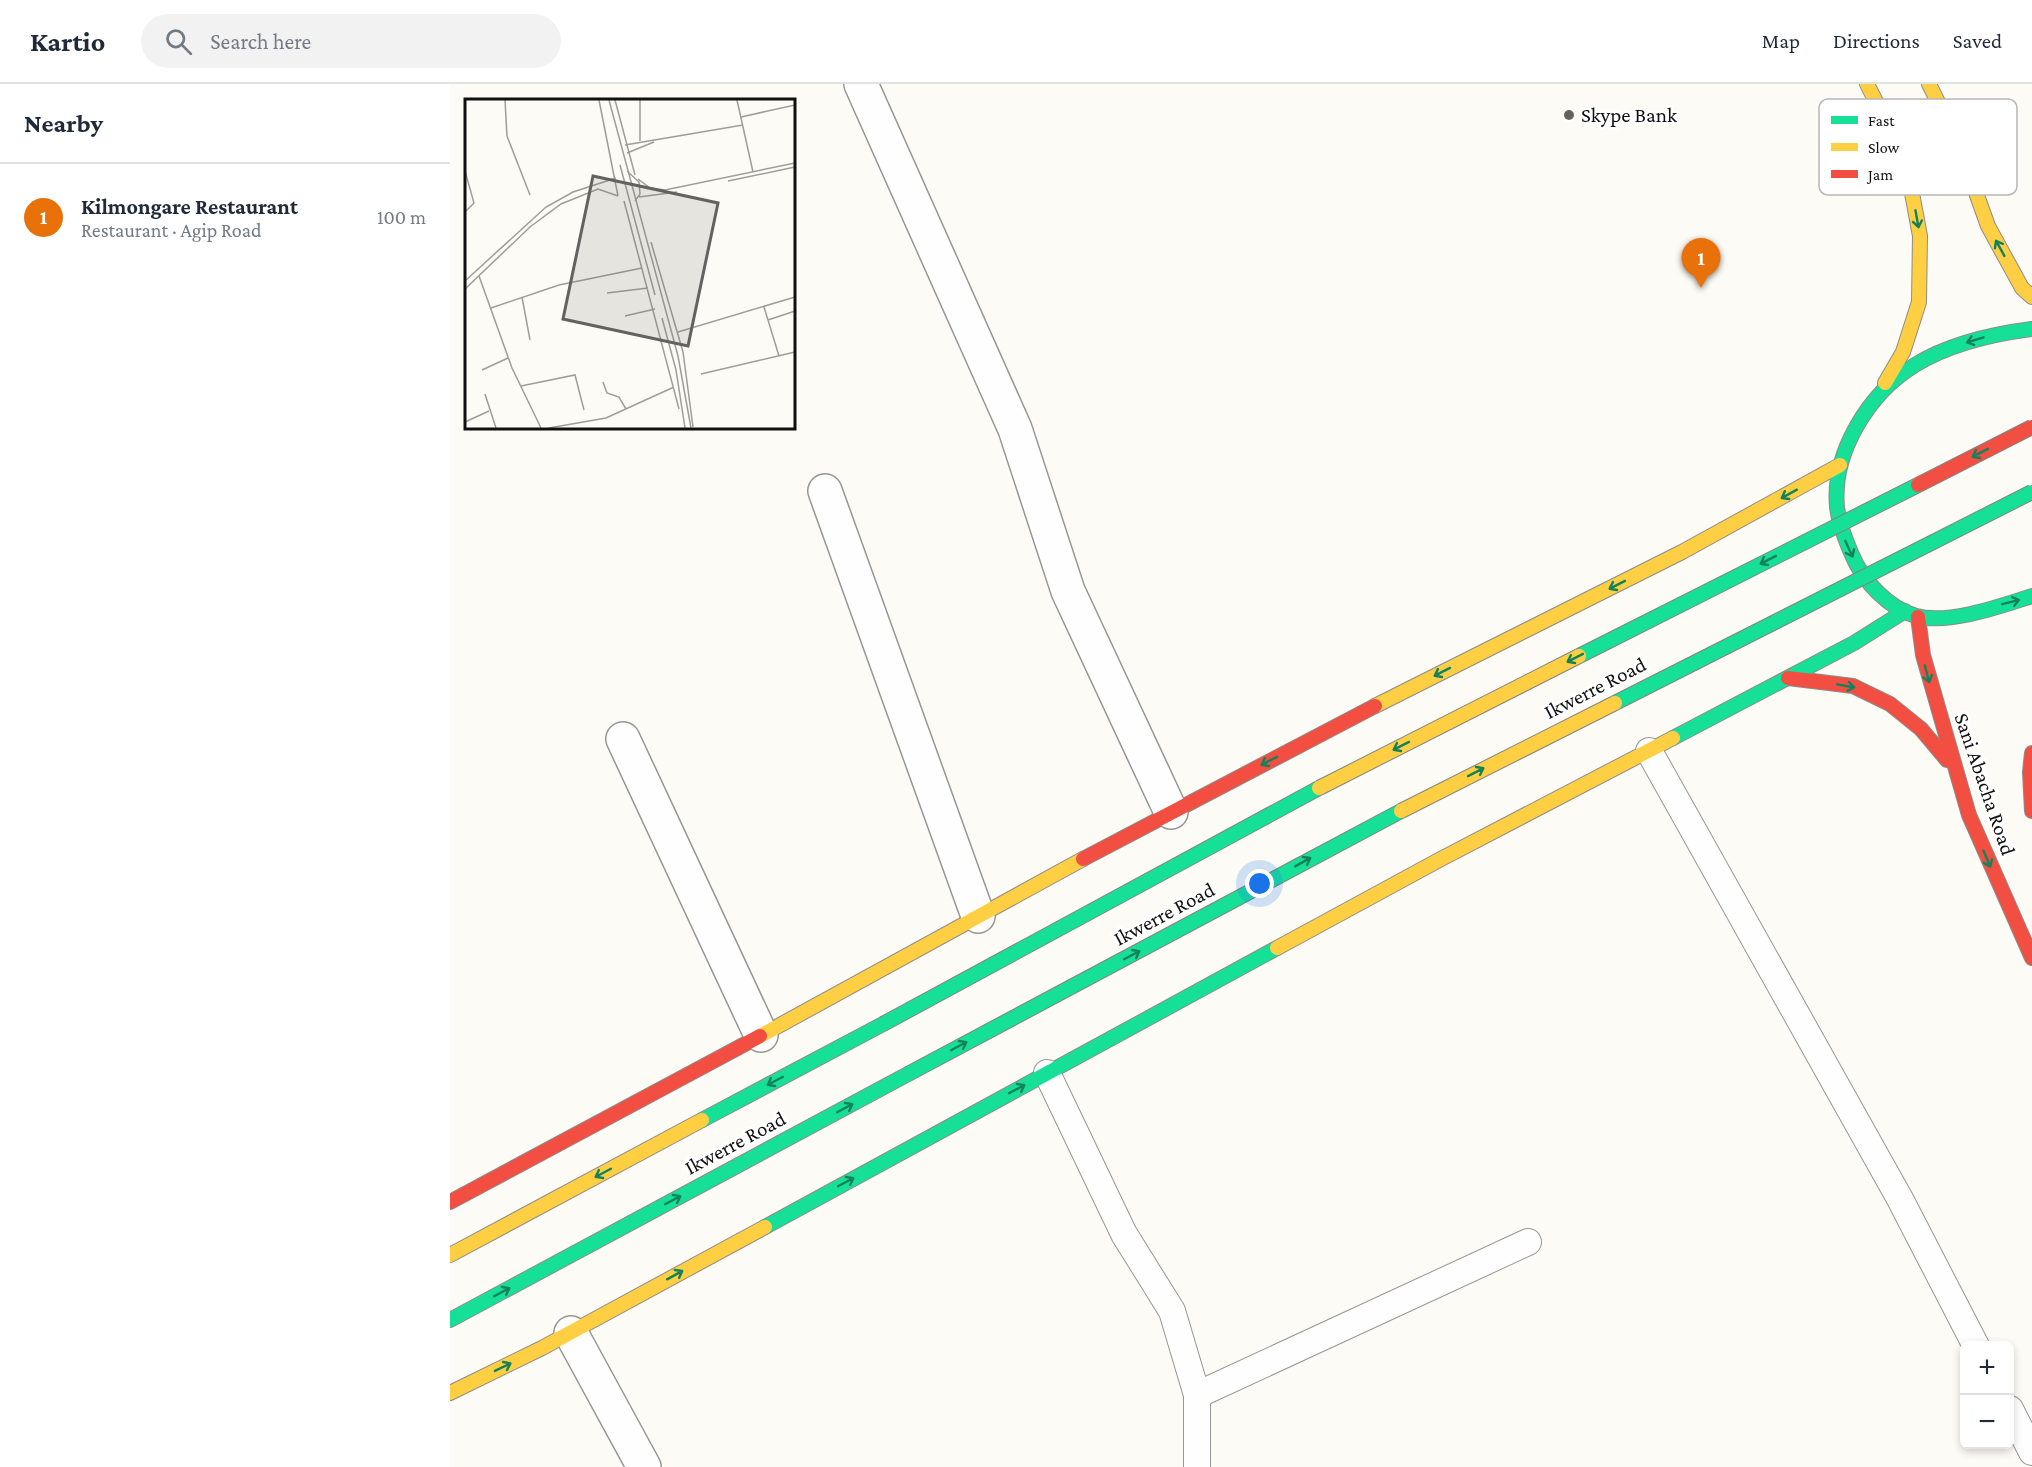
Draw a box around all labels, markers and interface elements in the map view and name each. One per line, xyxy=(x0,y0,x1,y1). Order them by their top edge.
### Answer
search box xyxy=(141,14,561,68)
icon: search xyxy=(162,25,195,58)
text: Kartio xyxy=(30,26,105,57)
text: Search here xyxy=(210,29,311,54)
text: Map xyxy=(1762,29,1800,53)
text: Directions xyxy=(1833,29,1920,53)
text: Saved xyxy=(1953,29,2002,53)
inset map xyxy=(465,99,795,429)
legend xyxy=(1819,99,2017,195)
place label: Skype Bank xyxy=(1581,103,1677,127)
marker: Skype Bank xyxy=(1562,108,1576,122)
text: Nearby xyxy=(24,109,103,138)
text: Fast xyxy=(1868,112,1895,129)
text: Slow xyxy=(1868,139,1900,156)
text: Jam xyxy=(1866,166,1893,184)
text: Kilmongare Restaurant xyxy=(81,194,298,219)
text: 1 xyxy=(40,206,47,228)
text: 100 m xyxy=(377,206,426,228)
one-way arrow xyxy=(1912,208,1923,228)
text: Restaurant · Agip Road xyxy=(81,219,261,241)
pin: 1 xyxy=(1682,238,1720,288)
one-way arrow xyxy=(1994,240,2005,258)
one-way arrow xyxy=(1966,335,1985,346)
one-way arrow xyxy=(1971,448,1989,460)
one-way arrow xyxy=(1781,488,1798,500)
one-way arrow xyxy=(1844,540,1855,558)
one-way arrow xyxy=(1760,555,1778,567)
one-way arrow xyxy=(1608,580,1626,592)
one-way arrow xyxy=(2002,596,2021,608)
street label: Ikwerre Road xyxy=(1540,652,1650,724)
one-way arrow xyxy=(1567,652,1585,664)
one-way arrow xyxy=(1922,664,1934,683)
one-way arrow xyxy=(1434,667,1452,679)
one-way arrow xyxy=(1835,681,1855,692)
street label: Sani Abacha Road xyxy=(1949,710,2021,858)
one-way arrow xyxy=(1393,740,1411,752)
one-way arrow xyxy=(1260,756,1278,767)
one-way arrow xyxy=(1467,766,1484,778)
one-way arrow xyxy=(1982,850,1994,868)
one-way arrow xyxy=(1294,856,1311,868)
your location xyxy=(1245,869,1274,898)
street label: Ikwerre Road xyxy=(1109,877,1219,951)
one-way arrow xyxy=(1122,949,1140,960)
one-way arrow xyxy=(950,1040,968,1051)
one-way arrow xyxy=(767,1076,785,1087)
one-way arrow xyxy=(1008,1083,1026,1094)
one-way arrow xyxy=(836,1101,854,1113)
street label: Ikwerre Road xyxy=(680,1106,790,1180)
one-way arrow xyxy=(595,1168,613,1179)
one-way arrow xyxy=(837,1176,854,1188)
one-way arrow xyxy=(664,1194,682,1205)
one-way arrow xyxy=(665,1269,683,1280)
one-way arrow xyxy=(492,1286,510,1297)
map controls xyxy=(1960,1341,2014,1449)
button: + xyxy=(1960,1341,2014,1395)
one-way arrow xyxy=(493,1361,511,1373)
button: − xyxy=(1960,1395,2014,1449)

